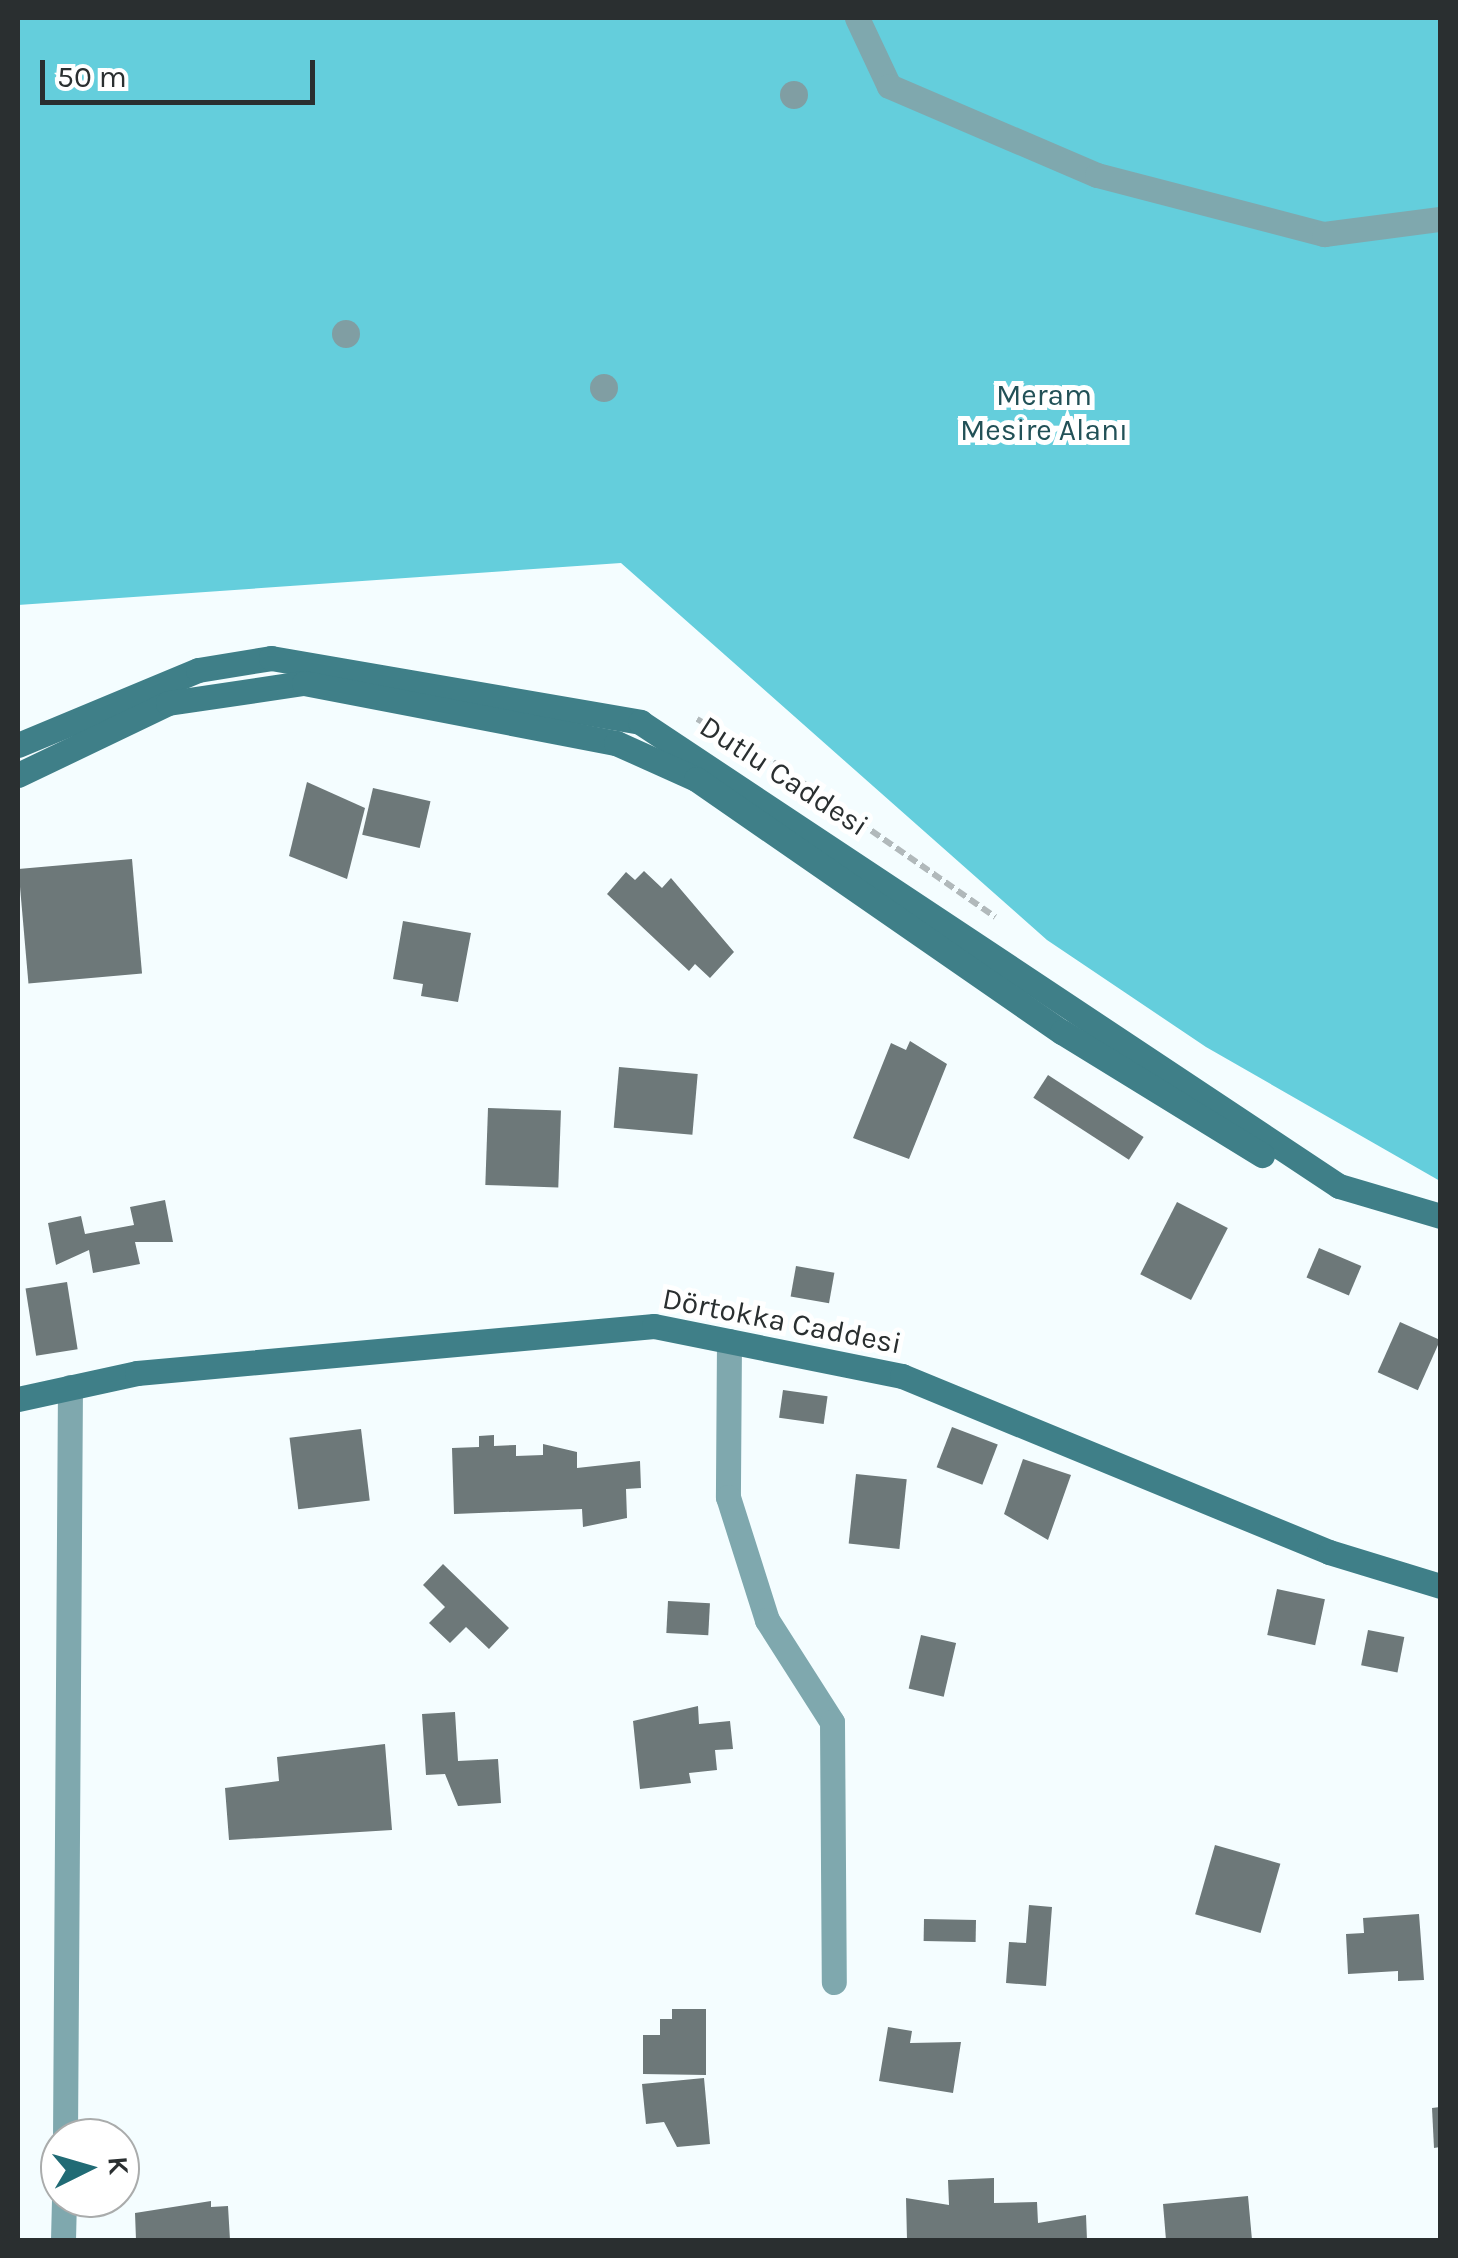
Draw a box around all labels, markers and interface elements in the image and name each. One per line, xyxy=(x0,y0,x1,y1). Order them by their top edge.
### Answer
scale bar xyxy=(45,40,320,102)
text: 50 m xyxy=(57,59,127,95)
park label: Meram Mesire Alanı xyxy=(960,377,1128,448)
street label: Dutlu Caddesi xyxy=(693,708,875,844)
street label: Dörtokka Caddesi xyxy=(659,1280,905,1362)
north arrow xyxy=(40,2118,140,2218)
text: K xyxy=(101,2155,136,2176)

